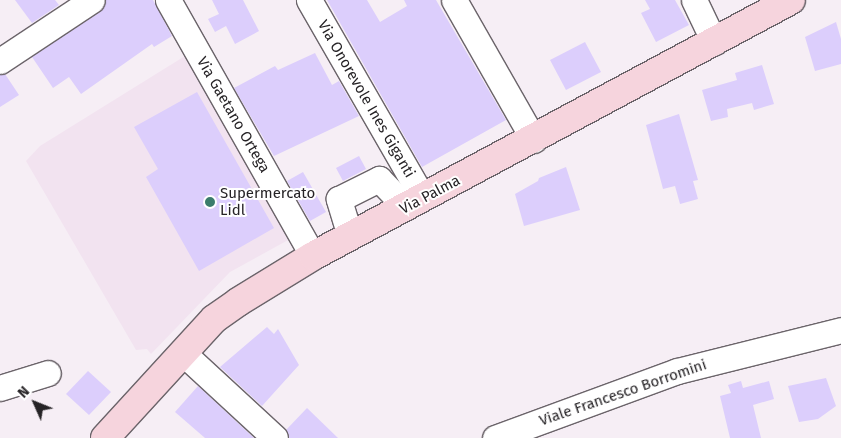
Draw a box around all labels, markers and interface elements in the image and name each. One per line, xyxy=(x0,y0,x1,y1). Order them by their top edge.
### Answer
street label: Via Onorevole Ines Giganti xyxy=(314,17,418,181)
street label: Via Gaetano Ortega xyxy=(193,54,273,176)
street label: Via Palma xyxy=(397,172,463,218)
place label: Supermercato Lidl xyxy=(220,184,315,219)
marker: Supermercato Lidl xyxy=(204,196,216,208)
street label: Viale Francesco Borromini xyxy=(537,356,709,430)
north arrow xyxy=(10,378,60,428)
text: N xyxy=(15,383,33,401)

